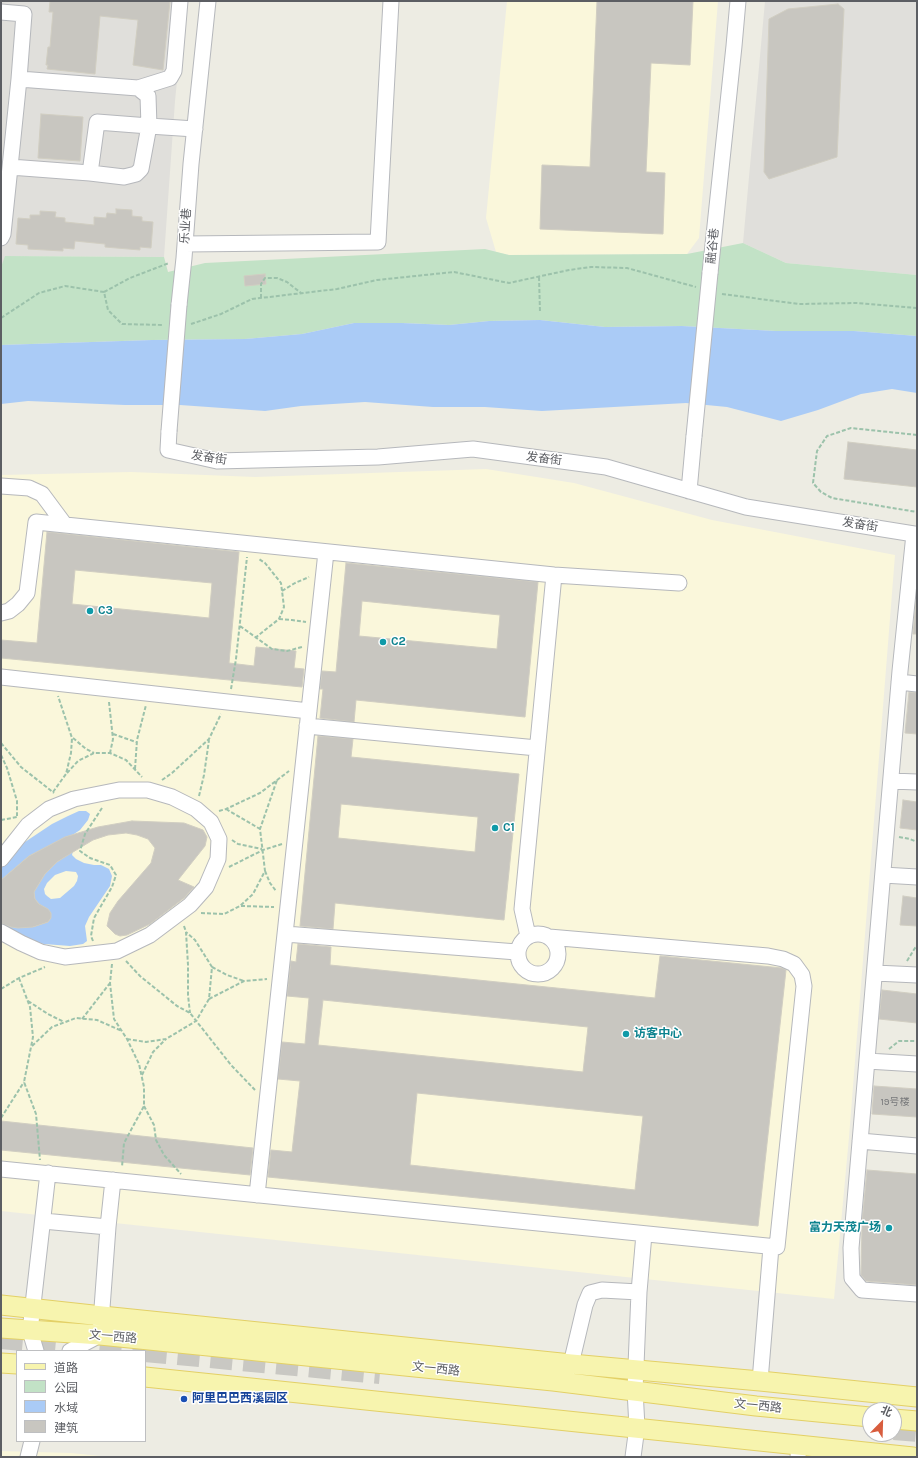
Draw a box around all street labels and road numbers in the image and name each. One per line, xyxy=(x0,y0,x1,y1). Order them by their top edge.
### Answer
street label: 乐业巷 xyxy=(178,208,194,244)
street label: 融谷巷 xyxy=(704,227,722,265)
street label: 发奋街 xyxy=(190,448,228,468)
street label: 发奋街 xyxy=(525,450,563,468)
street label: 发奋街 xyxy=(841,515,879,535)
street label: 文一西路 xyxy=(88,1328,138,1346)
street label: 文一西路 xyxy=(411,1359,461,1379)
street label: 文一西路 xyxy=(733,1396,783,1416)

